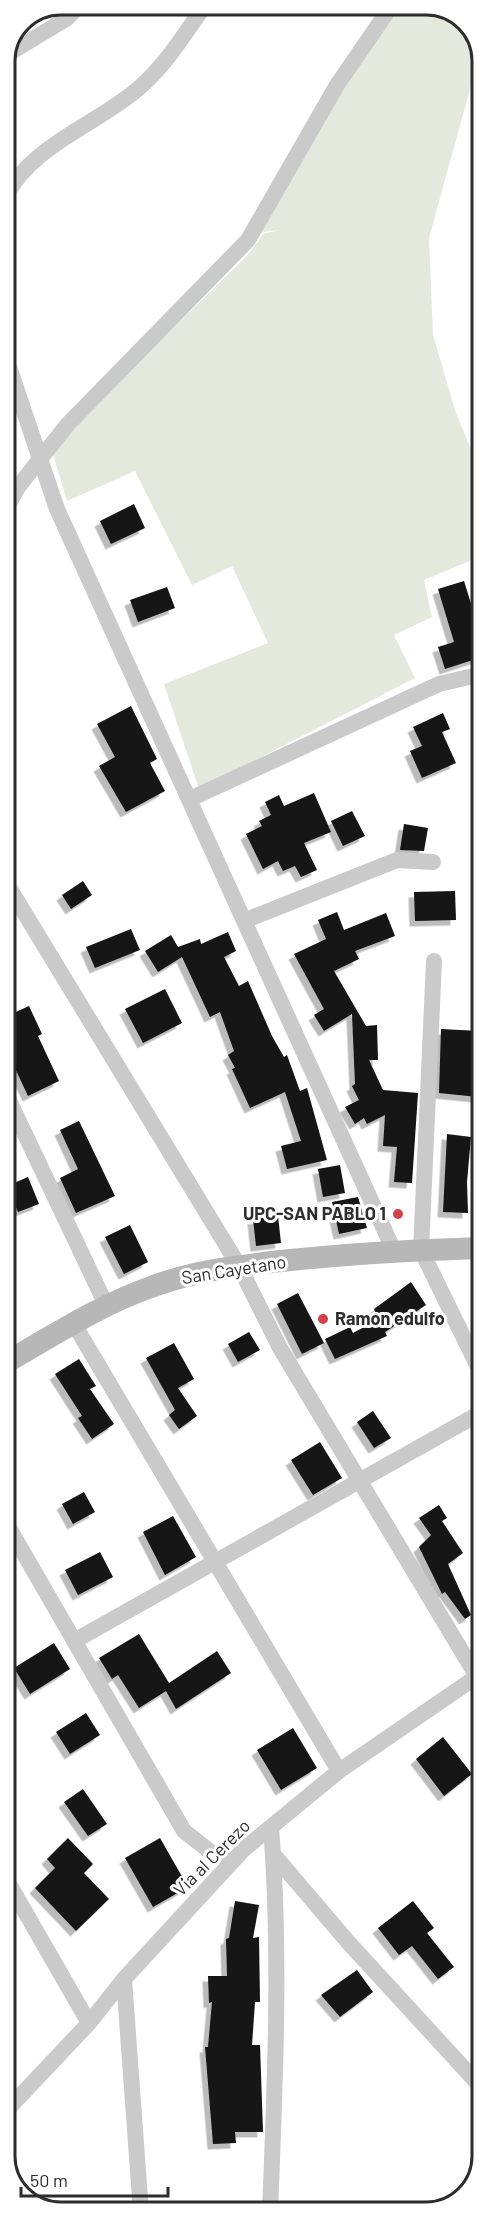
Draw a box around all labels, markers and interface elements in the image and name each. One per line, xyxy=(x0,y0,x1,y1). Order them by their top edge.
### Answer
place label: UPC-SAN PABLO 1 xyxy=(243,1202,386,1224)
marker: UPC-SAN PABLO 1 xyxy=(391,1207,405,1221)
street label: San Cayetano xyxy=(180,1250,288,1288)
place label: Ramon edulfo xyxy=(335,1307,445,1329)
marker: Ramon edulfo xyxy=(316,1312,330,1326)
street label: Via al Cerezo xyxy=(168,1814,254,1900)
scale bar xyxy=(21,2160,168,2198)
text: 50 m xyxy=(30,2169,68,2191)

